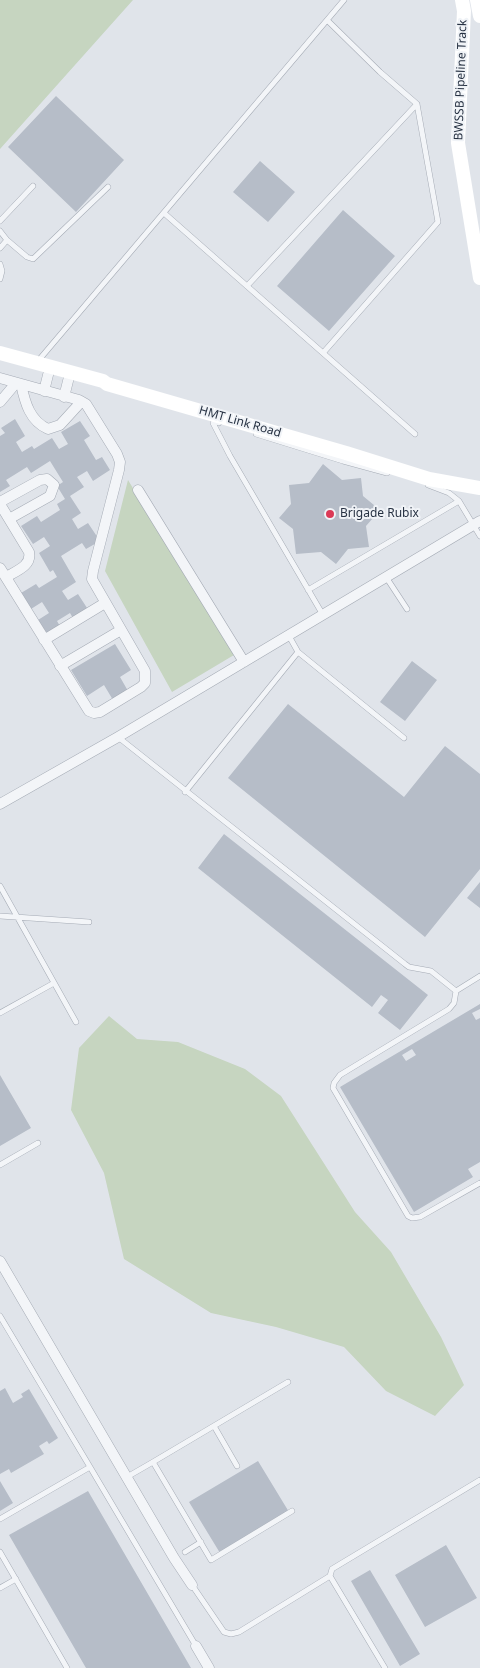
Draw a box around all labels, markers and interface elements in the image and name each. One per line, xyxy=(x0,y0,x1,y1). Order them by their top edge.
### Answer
street label: BWSSB Pipeline Track xyxy=(452,19,470,141)
street label: HMT Link Road xyxy=(197,403,283,441)
place label: Brigade Rubix xyxy=(340,507,419,521)
marker: Brigade Rubix xyxy=(324,508,336,520)

